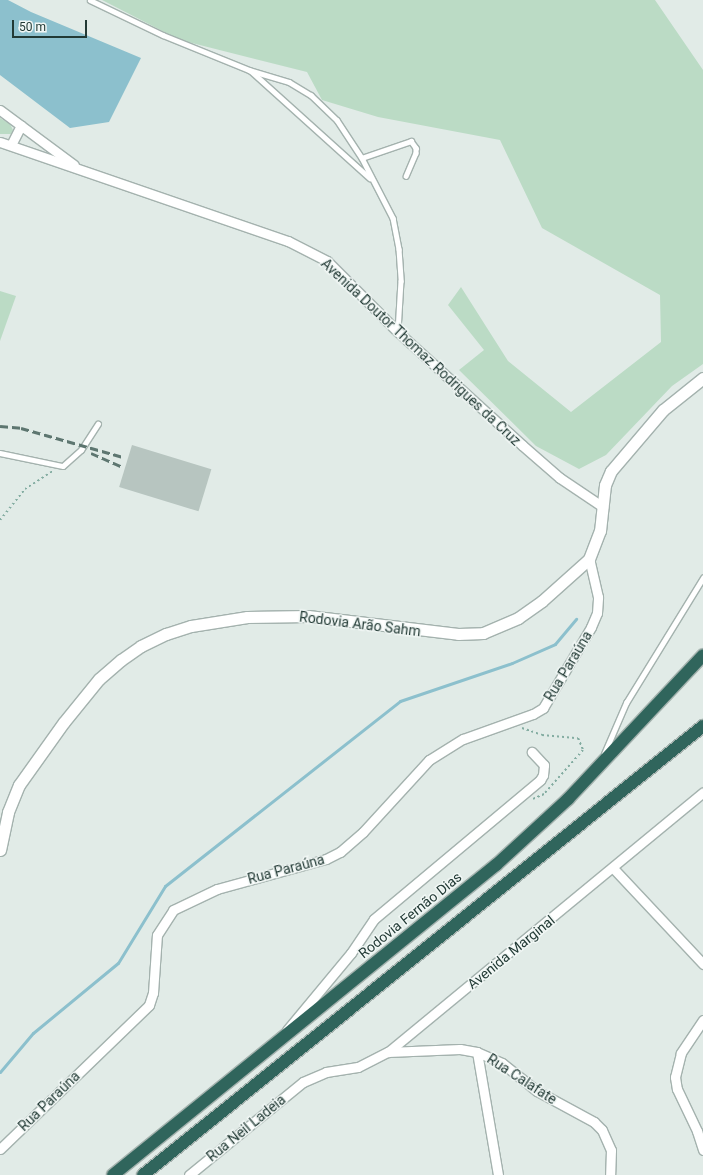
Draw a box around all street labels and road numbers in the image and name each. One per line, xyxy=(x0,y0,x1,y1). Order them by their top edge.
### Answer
street label: Avenida Doutor Thomaz Rodrigues da Cruz xyxy=(318,255,524,449)
street label: Rodovia Arão Sahm xyxy=(298,608,422,640)
street label: Rua Paraúna xyxy=(540,628,596,704)
street label: Rua Paraúna xyxy=(246,851,326,887)
street label: Rodovia Fernão Dias xyxy=(355,868,465,962)
street label: Avenida Marginal xyxy=(464,912,558,992)
street label: Rua Calafate xyxy=(484,1050,560,1108)
street label: Rua Paraúna xyxy=(15,1068,83,1134)
street label: Rua Neil Ladeia xyxy=(203,1091,289,1165)

